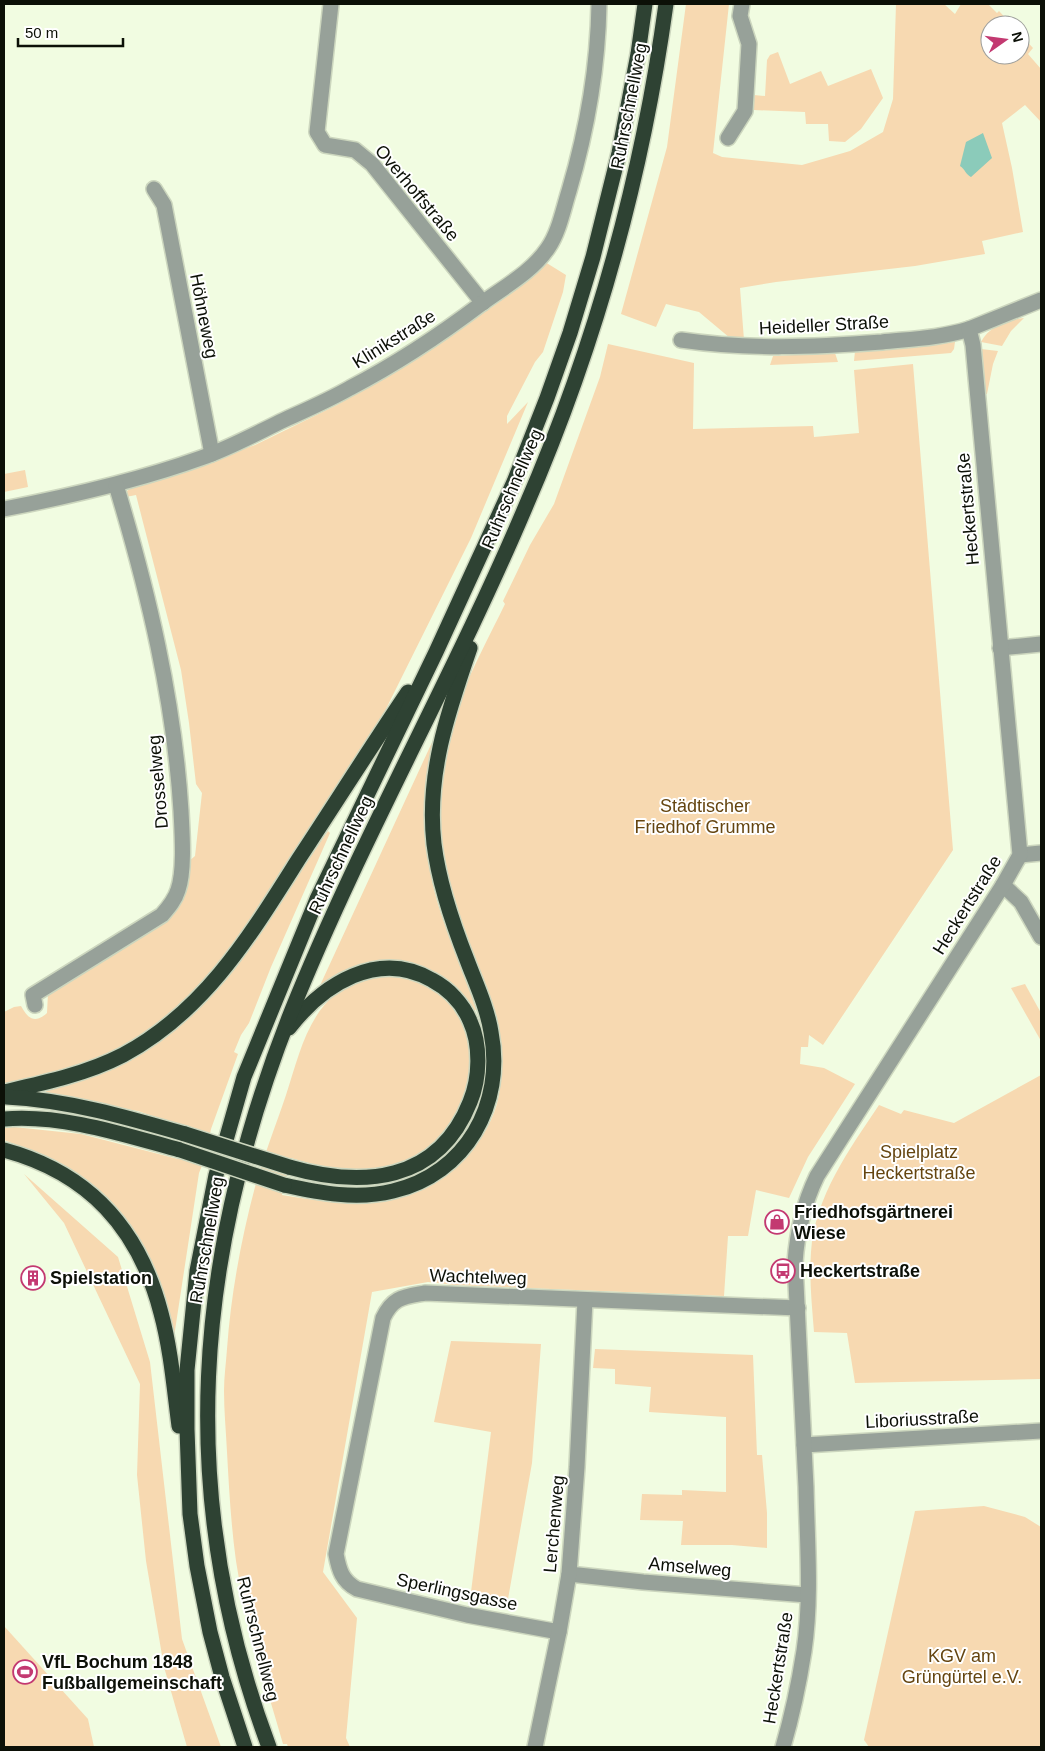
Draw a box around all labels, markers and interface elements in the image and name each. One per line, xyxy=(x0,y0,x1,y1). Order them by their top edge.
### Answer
scale bar xyxy=(18,15,122,47)
north arrow xyxy=(980,15,1030,65)
text: 50 m xyxy=(25,24,58,41)
text: N xyxy=(1009,30,1027,44)
street label: Ruhrschnellweg xyxy=(607,41,651,171)
street label: Overhoffstraße xyxy=(371,141,463,245)
street label: Höhneweg xyxy=(186,272,222,360)
street label: Klinikstraße xyxy=(349,306,439,372)
street label: Heideller Straße xyxy=(759,312,889,338)
street label: Ruhrschnellweg xyxy=(478,426,546,552)
street label: Heckertstraße xyxy=(953,452,983,566)
street label: Drosselweg xyxy=(144,734,172,830)
street label: Ruhrschnellweg xyxy=(305,793,377,917)
park label: Städtischer Friedhof Grumme xyxy=(634,796,776,837)
street label: Heckertstraße xyxy=(929,852,1005,958)
park label: Spielplatz Heckertstraße xyxy=(862,1142,976,1183)
street label: Ruhrschnellweg xyxy=(186,1175,228,1305)
place label: Friedhofsgärtnerei Wiese xyxy=(794,1202,953,1243)
shop icon: Friedhofsgärtnerei Wiese xyxy=(764,1209,790,1235)
bus stop icon: Heckertstraße xyxy=(770,1258,796,1284)
place label: Heckertstraße xyxy=(800,1261,920,1281)
building icon: Spielstation xyxy=(20,1265,46,1291)
street label: Wachtelweg xyxy=(429,1265,527,1289)
place label: Spielstation xyxy=(50,1268,152,1288)
street label: Liboriusstraße xyxy=(865,1406,979,1432)
street label: Lerchenweg xyxy=(540,1474,568,1574)
street label: Amselweg xyxy=(648,1553,732,1581)
street label: Sperlingsgasse xyxy=(395,1569,519,1615)
street label: Ruhrschnellweg xyxy=(233,1574,283,1704)
street label: Heckertstraße xyxy=(759,1611,797,1725)
park label: KGV am Grüngürtel e.V. xyxy=(902,1646,1022,1687)
place label: VfL Bochum 1848 Fußballgemeinschaft xyxy=(42,1652,222,1693)
sports icon: VfL Bochum 1848 Fußballgemeinschaft xyxy=(12,1659,38,1685)

